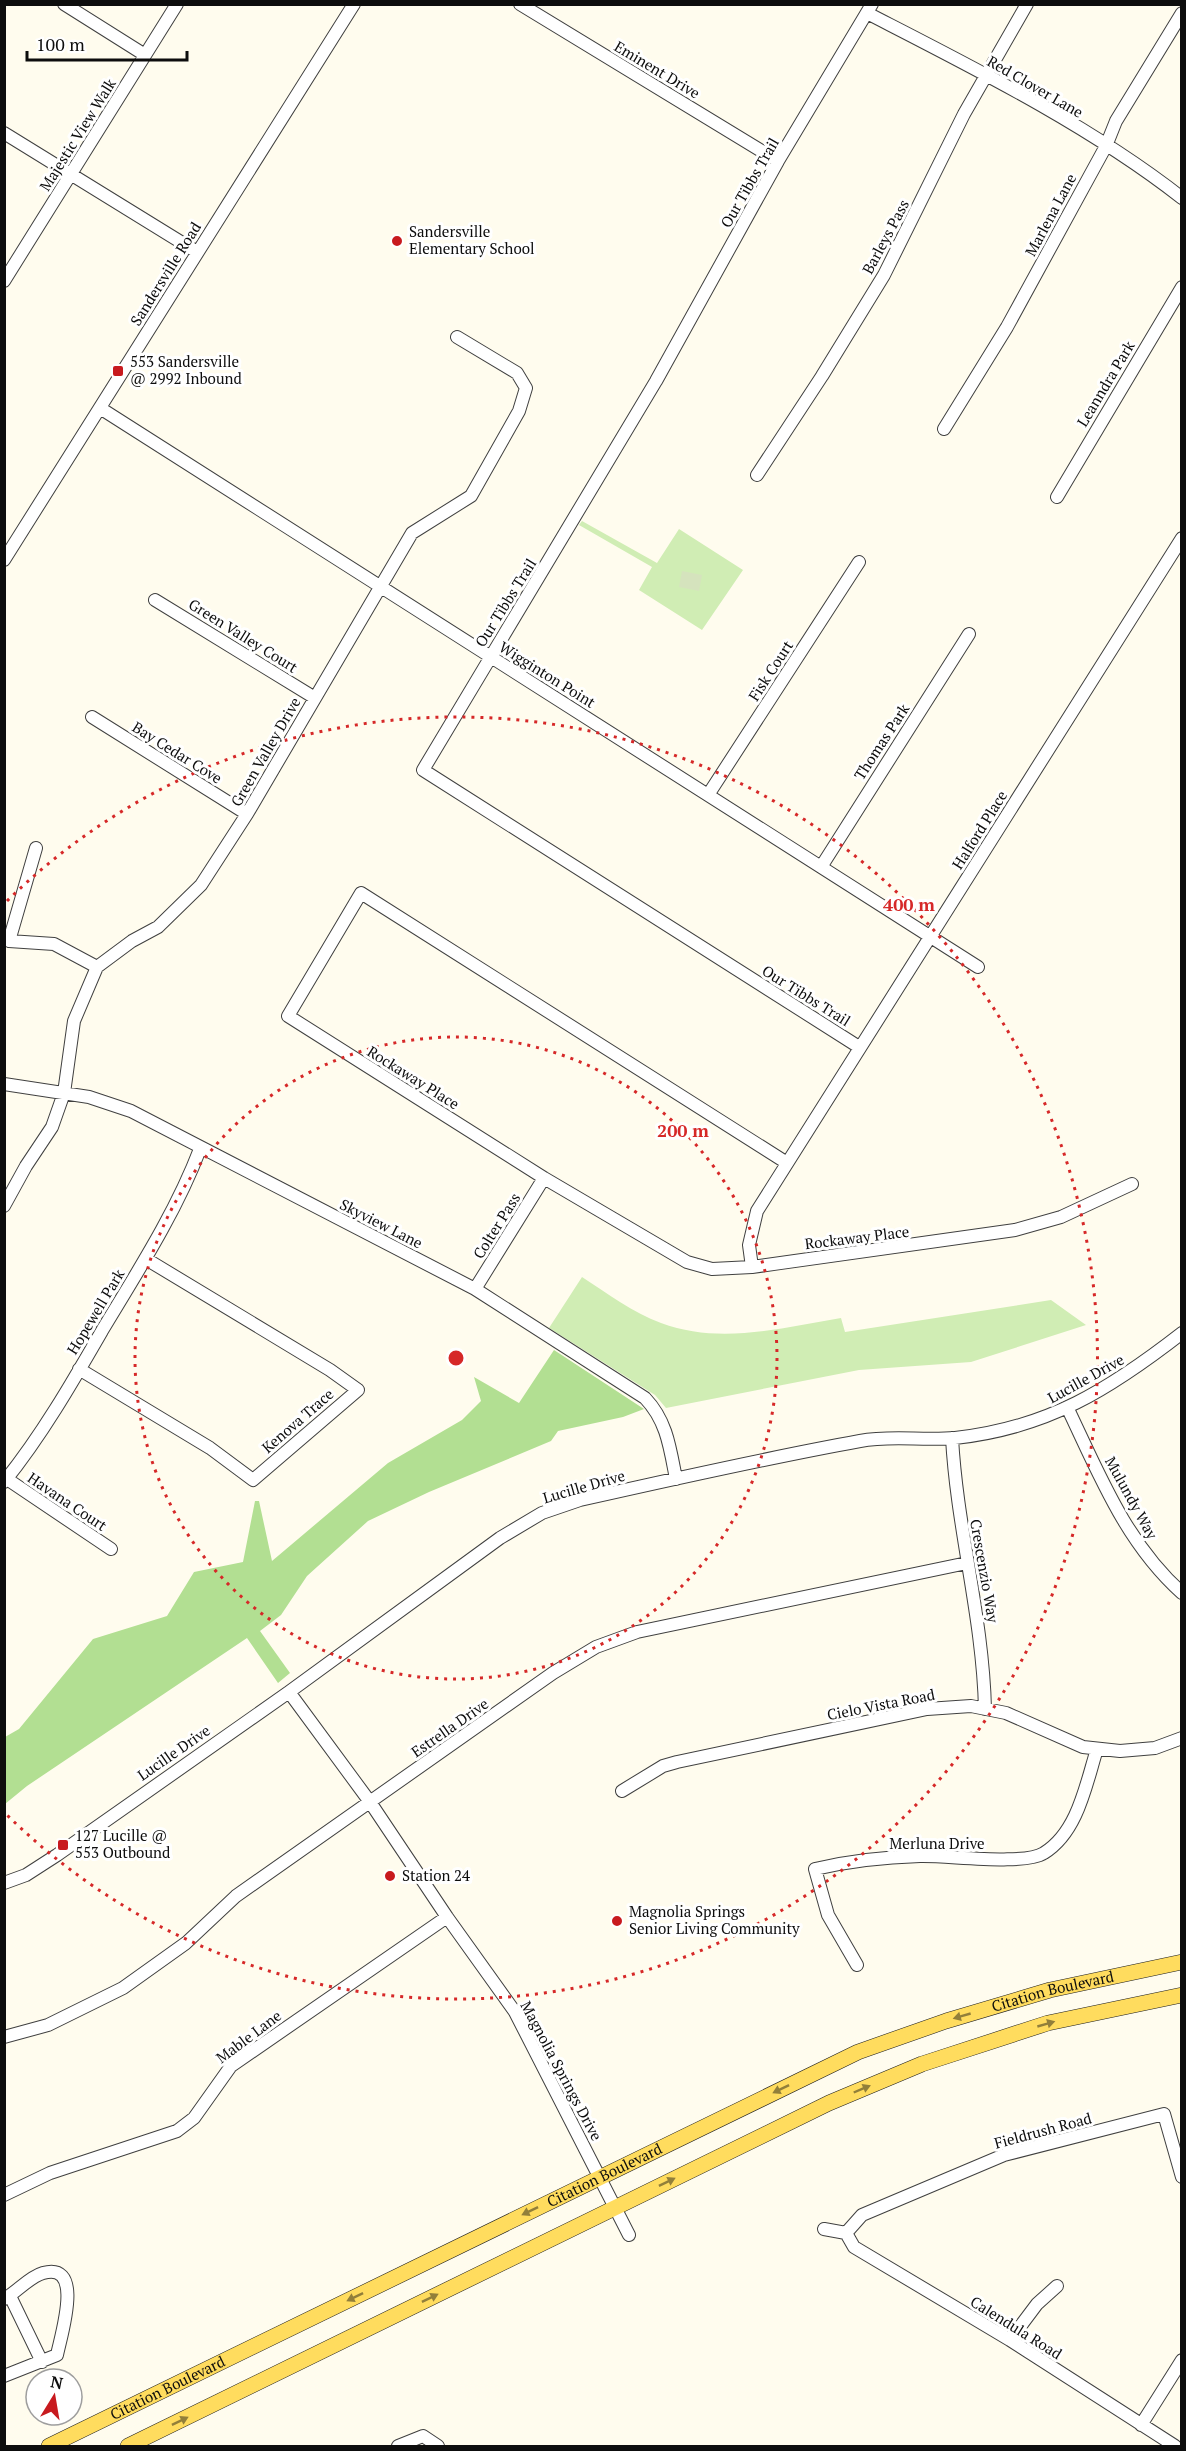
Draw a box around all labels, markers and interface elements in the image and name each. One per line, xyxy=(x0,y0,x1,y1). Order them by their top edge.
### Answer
scale bar xyxy=(27,24,188,62)
text: 100 m xyxy=(36,32,85,56)
street label: Eminent Drive xyxy=(611,36,704,103)
street label: Red Clover Lane xyxy=(984,51,1087,122)
street label: Majestic View Walk xyxy=(34,74,120,194)
street label: Our Tibbs Trail xyxy=(715,134,783,231)
street label: Marlena Lane xyxy=(1020,170,1080,259)
street label: Barleys Pass xyxy=(857,196,913,277)
street label: Sandersville Road xyxy=(125,218,205,329)
place label: Sandersville Elementary School xyxy=(409,221,535,258)
marker: Sandersville Elementary School xyxy=(390,234,404,248)
street label: Leanndra Park xyxy=(1072,337,1139,430)
place label: 553 Sandersville @ 2992 Inbound xyxy=(130,351,242,388)
marker: 553 Sandersville @ 2992 Inbound xyxy=(111,364,125,378)
street label: Our Tibbs Trail xyxy=(470,555,540,650)
street label: Green Valley Court xyxy=(185,594,302,677)
street label: Fisk Court xyxy=(743,636,797,704)
street label: Wigginton Point xyxy=(496,637,600,712)
street label: Green Valley Drive xyxy=(226,693,305,810)
street label: Thomas Park xyxy=(849,699,913,783)
street label: Bay Cedar Cove xyxy=(129,717,226,788)
street label: Halford Place xyxy=(947,786,1011,873)
text: 400 m xyxy=(883,892,935,916)
street label: Our Tibbs Trail xyxy=(759,960,854,1030)
street label: Rockaway Place xyxy=(364,1041,463,1113)
text: 200 m xyxy=(657,1118,709,1142)
street label: Colter Pass xyxy=(468,1189,524,1262)
street label: Skyview Lane xyxy=(337,1194,426,1253)
street label: Rockaway Place xyxy=(804,1221,910,1253)
street label: Hopewell Park xyxy=(62,1265,129,1358)
centre of rings xyxy=(446,1348,466,1368)
street label: Lucille Drive xyxy=(1044,1349,1127,1407)
street label: Kenova Trace xyxy=(257,1384,337,1457)
street label: Mulundy Way xyxy=(1101,1453,1163,1543)
street label: Lucille Drive xyxy=(540,1465,627,1507)
street label: Havana Court xyxy=(24,1467,111,1535)
street label: Crescenzio Way xyxy=(966,1518,1004,1624)
street label: Cielo Vista Road xyxy=(825,1684,936,1724)
street label: Estrella Drive xyxy=(407,1693,492,1761)
street label: Lucille Drive xyxy=(133,1720,214,1785)
place label: 127 Lucille @ 553 Outbound xyxy=(75,1825,170,1862)
street label: Merluna Drive xyxy=(889,1833,985,1853)
marker: 127 Lucille @ 553 Outbound xyxy=(56,1838,70,1852)
place label: Station 24 xyxy=(402,1865,470,1885)
marker: Station 24 xyxy=(383,1869,397,1883)
place label: Magnolia Springs Senior Living Community xyxy=(629,1901,800,1938)
marker: Magnolia Springs Senior Living Community xyxy=(610,1914,624,1928)
street label: Citation Boulevard xyxy=(989,1966,1116,2016)
street label: Magnolia Springs Drive xyxy=(517,1997,607,2144)
street label: Mable Lane xyxy=(212,2005,285,2067)
one-way arrow xyxy=(953,2012,971,2021)
one-way arrow xyxy=(1037,2019,1055,2028)
one-way arrow xyxy=(854,2084,872,2094)
one-way arrow xyxy=(773,2085,790,2094)
street label: Fieldrush Road xyxy=(992,2107,1094,2153)
street label: Citation Boulevard xyxy=(543,2138,665,2211)
one-way arrow xyxy=(659,2177,676,2186)
one-way arrow xyxy=(522,2207,539,2216)
street label: Calendula Road xyxy=(967,2291,1066,2363)
one-way arrow xyxy=(347,2292,364,2301)
one-way arrow xyxy=(422,2293,439,2302)
street label: Citation Boulevard xyxy=(106,2351,228,2424)
north arrow xyxy=(24,2367,84,2427)
text: N xyxy=(49,2370,65,2394)
one-way arrow xyxy=(172,2416,189,2425)

